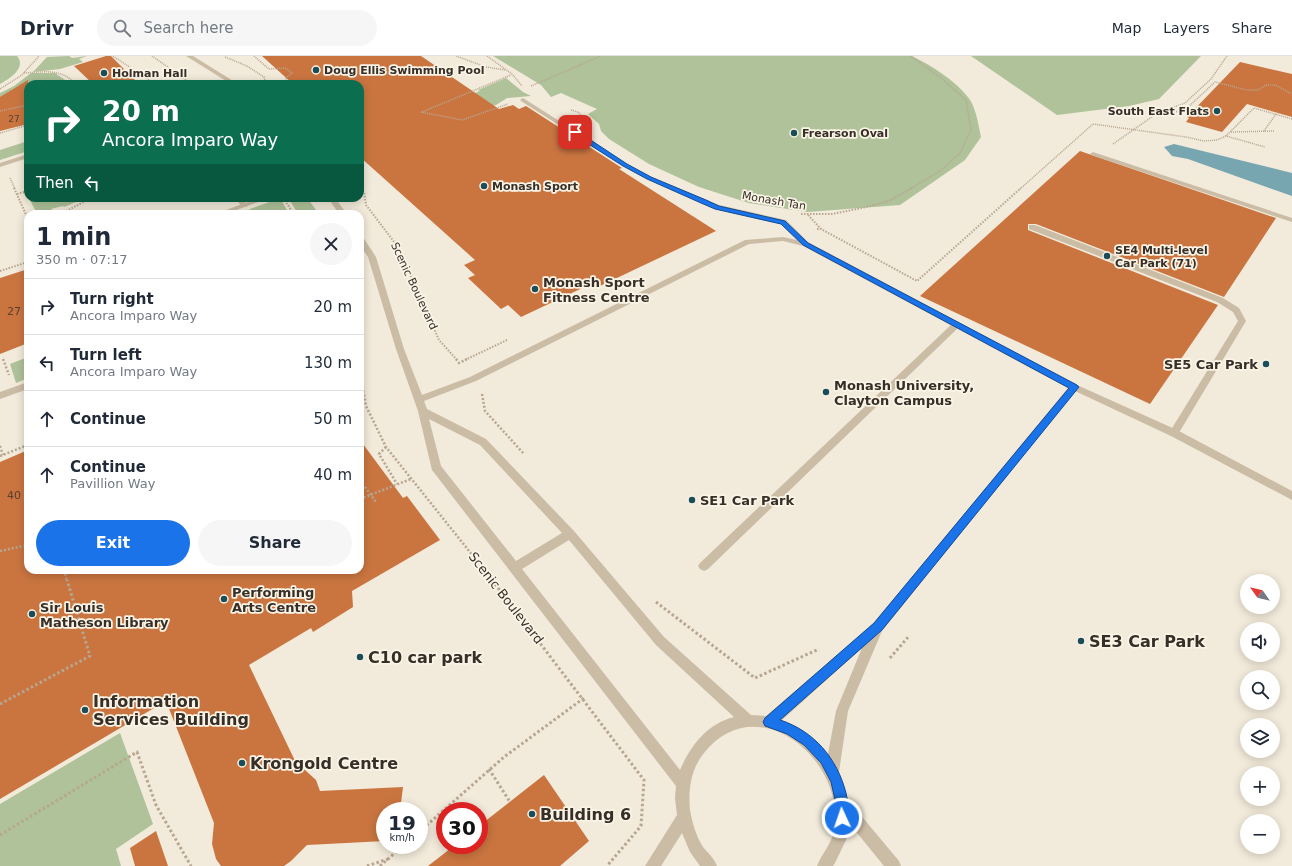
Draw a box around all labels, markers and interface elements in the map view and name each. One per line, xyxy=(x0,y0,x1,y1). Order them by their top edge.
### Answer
search box xyxy=(97,10,377,46)
text: Drivr xyxy=(20,17,73,39)
icon: search xyxy=(111,17,133,39)
text: Search here xyxy=(143,19,234,37)
text: Map xyxy=(1112,20,1141,36)
text: Layers xyxy=(1163,20,1210,36)
text: Share xyxy=(1232,20,1272,36)
place label: Doug Ellis Swimming Pool xyxy=(324,64,484,77)
marker: Doug Ellis Swimming Pool xyxy=(311,65,321,75)
place label: Holman Hall xyxy=(112,67,187,80)
marker: Holman Hall xyxy=(99,68,109,78)
text: 20 m xyxy=(102,95,180,128)
icon: right xyxy=(36,96,88,148)
place label: South East Flats xyxy=(1108,105,1209,118)
marker: South East Flats xyxy=(1212,106,1222,116)
house number: 27 xyxy=(8,114,20,124)
pin xyxy=(558,115,592,149)
icon: arrive xyxy=(564,121,586,143)
place label: Frearson Oval xyxy=(802,127,888,140)
marker: Frearson Oval xyxy=(789,128,799,138)
text: Ancora Imparo Way xyxy=(102,129,278,150)
icon: left xyxy=(81,172,103,194)
text: Then xyxy=(36,174,73,192)
place label: Monash Sport xyxy=(492,180,578,193)
marker: Monash Sport xyxy=(479,181,489,191)
street label: Monash Tan xyxy=(741,189,807,213)
text: 1 min xyxy=(36,223,111,251)
button: close xyxy=(310,223,352,265)
street label: Scenic Boulevard xyxy=(388,240,440,332)
place label: SE4 Multi-level Car Park (71) xyxy=(1115,244,1208,270)
marker: SE4 Multi-level Car Park (71) xyxy=(1102,251,1112,261)
text: 350 m · 07:17 xyxy=(36,252,127,267)
place label: Monash Sport Fitness Centre xyxy=(543,275,650,305)
marker: Monash Sport Fitness Centre xyxy=(530,284,540,294)
text: Turn right xyxy=(70,290,154,308)
icon: right xyxy=(36,296,58,318)
text: 20 m xyxy=(314,298,352,316)
house number: 27 xyxy=(7,305,21,318)
text: Ancora Imparo Way xyxy=(70,308,197,323)
text: Turn left xyxy=(70,346,142,364)
icon: left xyxy=(36,352,58,374)
text: 130 m xyxy=(304,354,352,372)
place label: SE5 Car Park xyxy=(1164,357,1258,372)
marker: SE5 Car Park xyxy=(1261,359,1271,369)
text: Ancora Imparo Way xyxy=(70,364,197,379)
place label: Monash University, Clayton Campus xyxy=(834,378,974,408)
marker: Monash University, Clayton Campus xyxy=(821,387,831,397)
icon: ahead xyxy=(36,408,58,430)
text: Continue xyxy=(70,410,146,428)
text: 50 m xyxy=(314,410,352,428)
text: Continue xyxy=(70,458,146,476)
icon: ahead xyxy=(36,464,58,486)
text: 40 m xyxy=(314,466,352,484)
text: Pavillion Way xyxy=(70,476,155,491)
house number: 40 xyxy=(7,489,21,502)
place label: SE1 Car Park xyxy=(700,493,794,508)
marker: SE1 Car Park xyxy=(687,495,697,505)
button: Exit xyxy=(36,520,190,566)
button: Share xyxy=(198,520,352,566)
street label: Scenic Boulevard xyxy=(466,549,546,647)
north arrow xyxy=(1240,574,1280,614)
map controls xyxy=(1240,574,1280,854)
place label: Performing Arts Centre xyxy=(232,585,316,615)
marker: Performing Arts Centre xyxy=(219,594,229,604)
place label: Sir Louis Matheson Library xyxy=(40,600,169,630)
marker: Sir Louis Matheson Library xyxy=(27,609,37,619)
button: sound xyxy=(1240,622,1280,662)
place label: SE3 Car Park xyxy=(1089,632,1205,651)
marker: SE3 Car Park xyxy=(1076,636,1086,646)
place label: C10 car park xyxy=(368,648,482,667)
marker: C10 car park xyxy=(355,652,365,662)
button: search xyxy=(1240,670,1280,710)
place label: Information Services Building xyxy=(93,692,249,729)
marker: Information Services Building xyxy=(80,705,90,715)
button: layers xyxy=(1240,718,1280,758)
place label: Krongold Centre xyxy=(250,754,398,773)
marker: Krongold Centre xyxy=(237,758,247,768)
button: + xyxy=(1240,766,1280,806)
position arrow xyxy=(821,797,863,839)
speed limit sign: 30 xyxy=(436,802,488,854)
place label: Building 6 xyxy=(540,805,631,824)
marker: Building 6 xyxy=(527,809,537,819)
text: 19 xyxy=(388,811,416,835)
button: − xyxy=(1240,814,1280,854)
text: km/h xyxy=(389,832,415,843)

